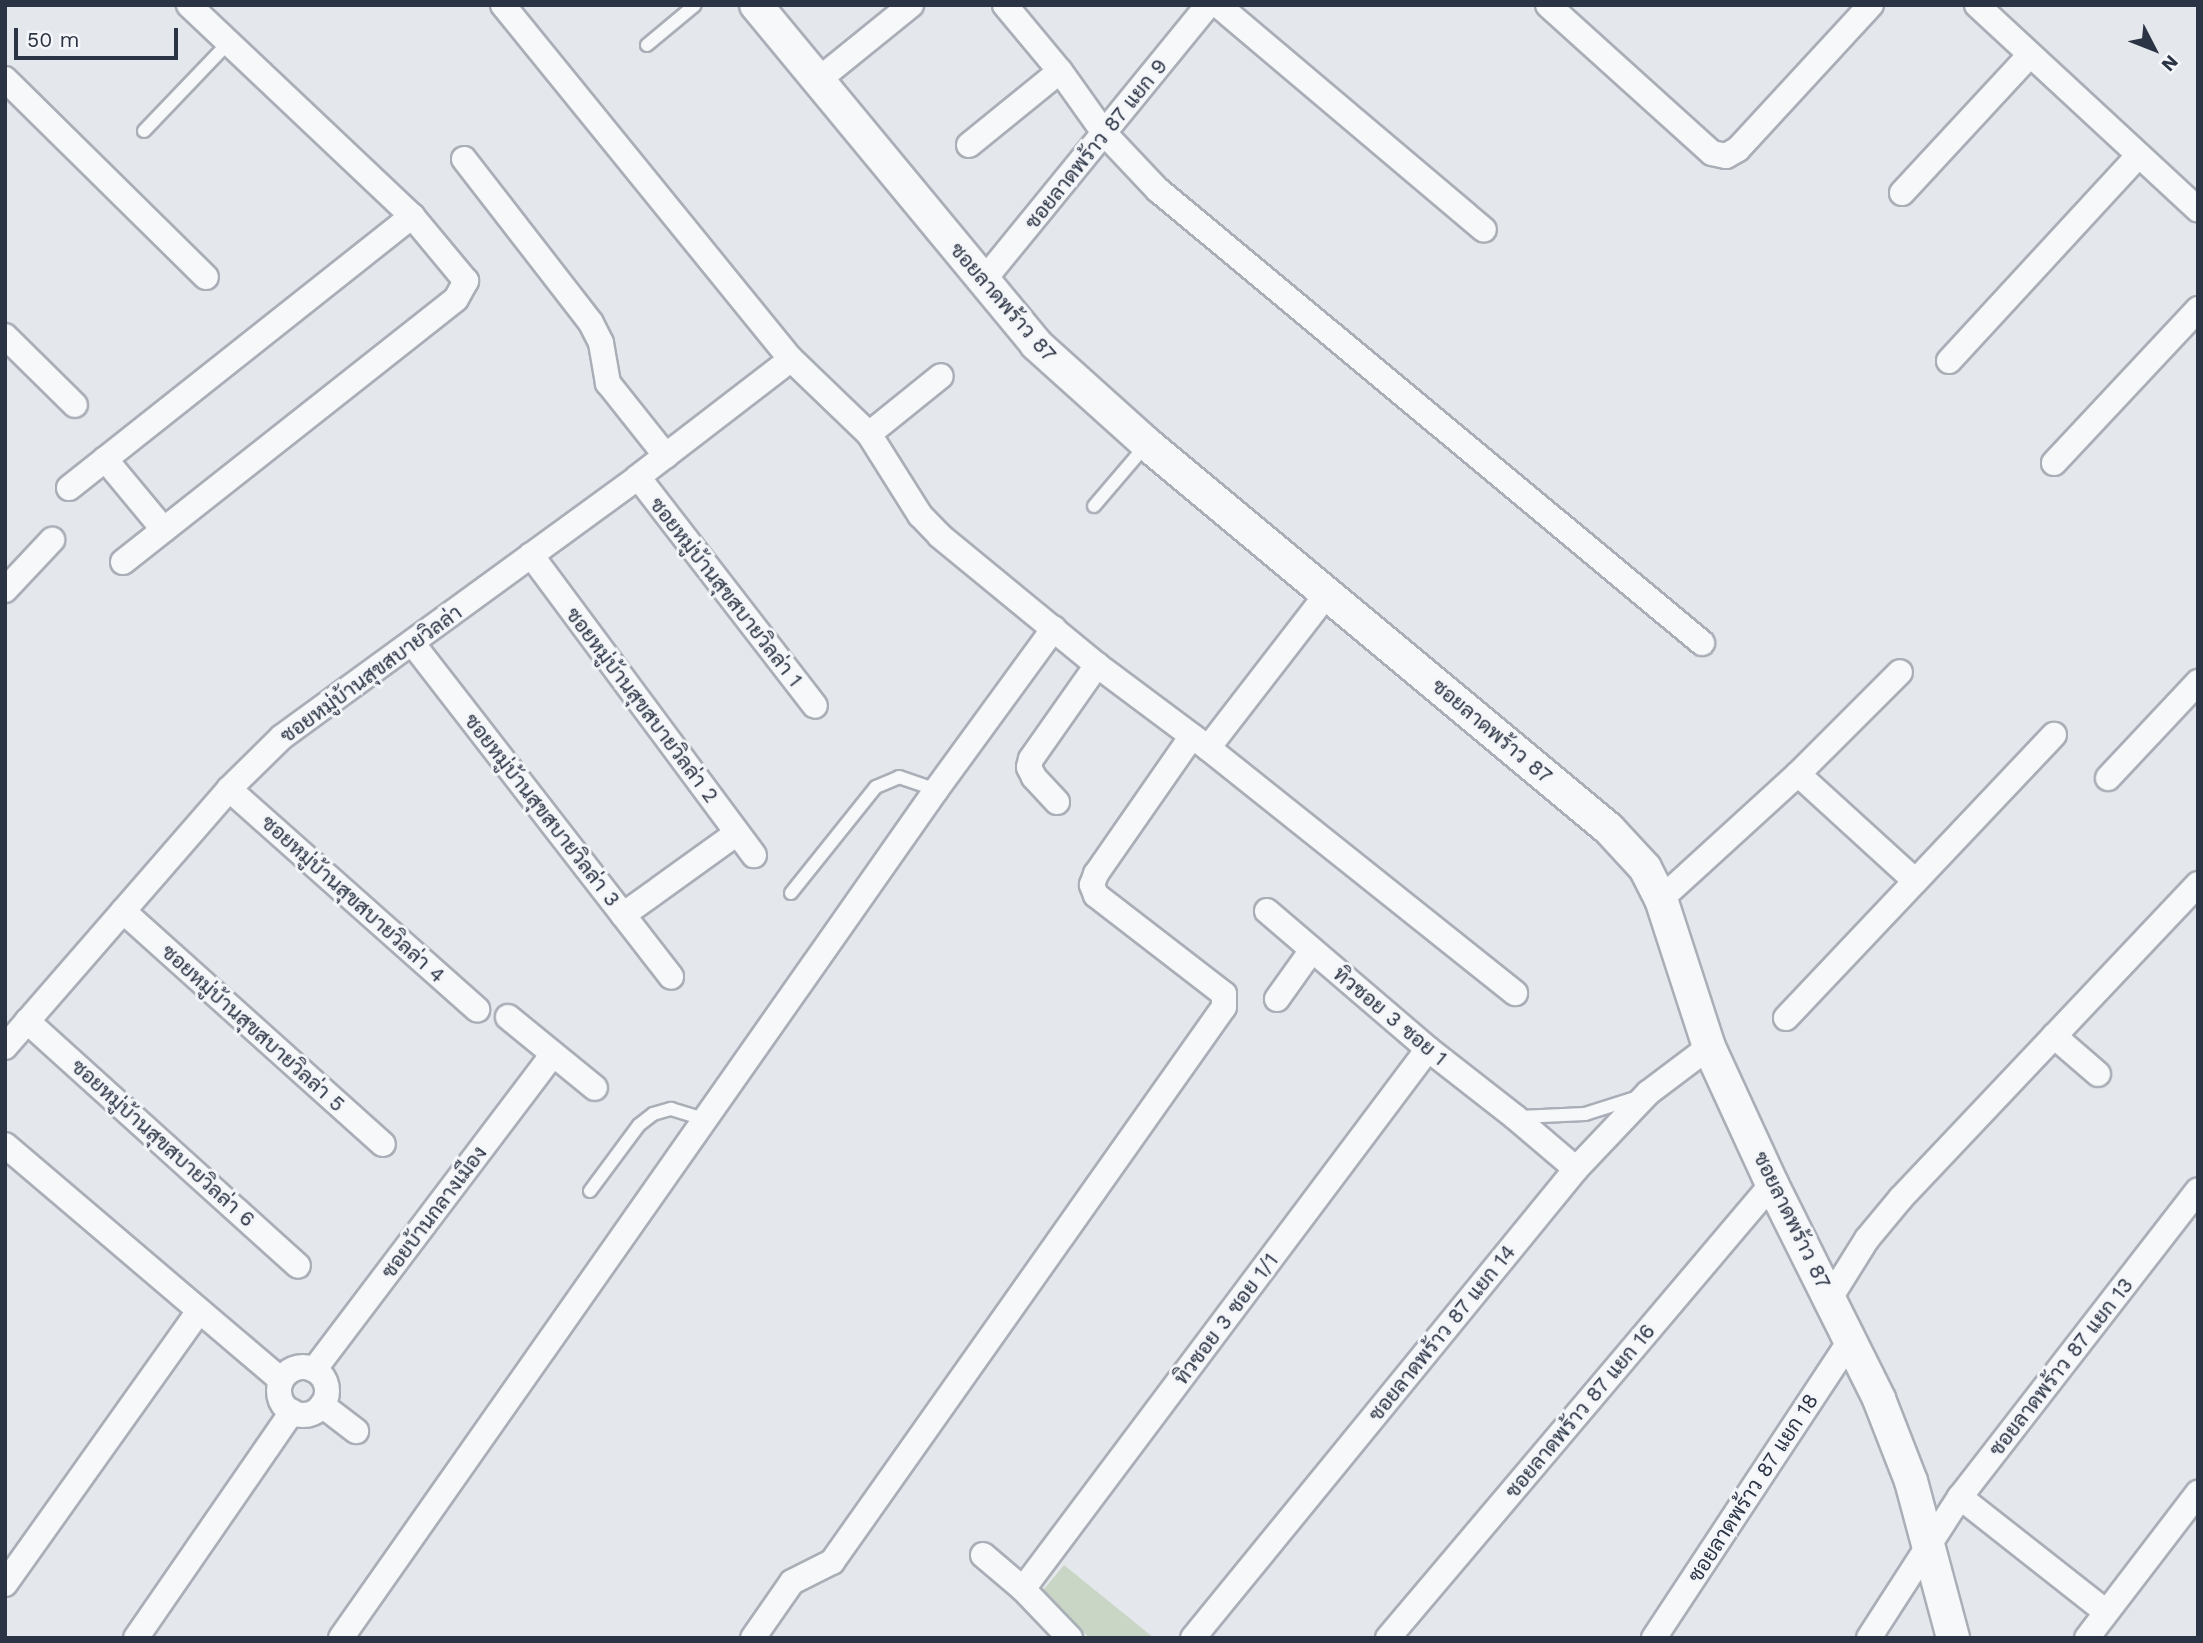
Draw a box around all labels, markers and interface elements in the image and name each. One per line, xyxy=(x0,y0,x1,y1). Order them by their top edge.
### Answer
scale bar xyxy=(18,14,182,58)
north arrow xyxy=(2119,14,2189,84)
text: 50 m xyxy=(27,27,79,52)
text: N xyxy=(2157,50,2183,76)
street label: ซอยลาดพร้าว 87 แยก 9 xyxy=(1019,53,1173,235)
street label: ซอยลาดพร้าว 87 xyxy=(945,237,1061,367)
street label: ซอยหมู่บ้านสุขสบายวิลล่า 1 xyxy=(644,492,808,692)
street label: ซอยหมู่บ้านสุขสบายวิลล่า xyxy=(275,600,467,748)
street label: ซอยหมู่บ้านสุขสบายวิลล่า 2 xyxy=(560,602,724,808)
street label: ซอยลาดพร้าว 87 xyxy=(1427,673,1557,789)
street label: ซอยหมู่บ้านสุขสบายวิลล่า 3 xyxy=(459,709,625,911)
street label: ซอยหมู่บ้านสุขสบายวิลล่า 4 xyxy=(256,810,450,988)
street label: ซอยหมู่บ้านสุขสบายวิลล่า 5 xyxy=(156,939,350,1117)
street label: ทิวซอย 3 ซอย 1 xyxy=(1328,961,1452,1071)
street label: ซอยหมู่บ้านสุขสบายวิลล่า 6 xyxy=(66,1054,260,1232)
street label: ซอยบ้านกลางเมือง xyxy=(376,1141,492,1283)
street label: ซอยลาดพร้าว 87 xyxy=(1748,1147,1836,1293)
street label: ซอยลาดพร้าว 87 แยก 14 xyxy=(1363,1239,1521,1427)
street label: ทิวซอย 3 ซอย 1/1 xyxy=(1168,1248,1284,1390)
street label: ซอยลาดพร้าว 87 แยก 13 xyxy=(1983,1272,2139,1462)
street label: ซอยลาดพร้าว 87 แยก 16 xyxy=(1499,1318,1661,1504)
street label: ซอยลาดพร้าว 87 แยก 18 xyxy=(1682,1388,1824,1588)

